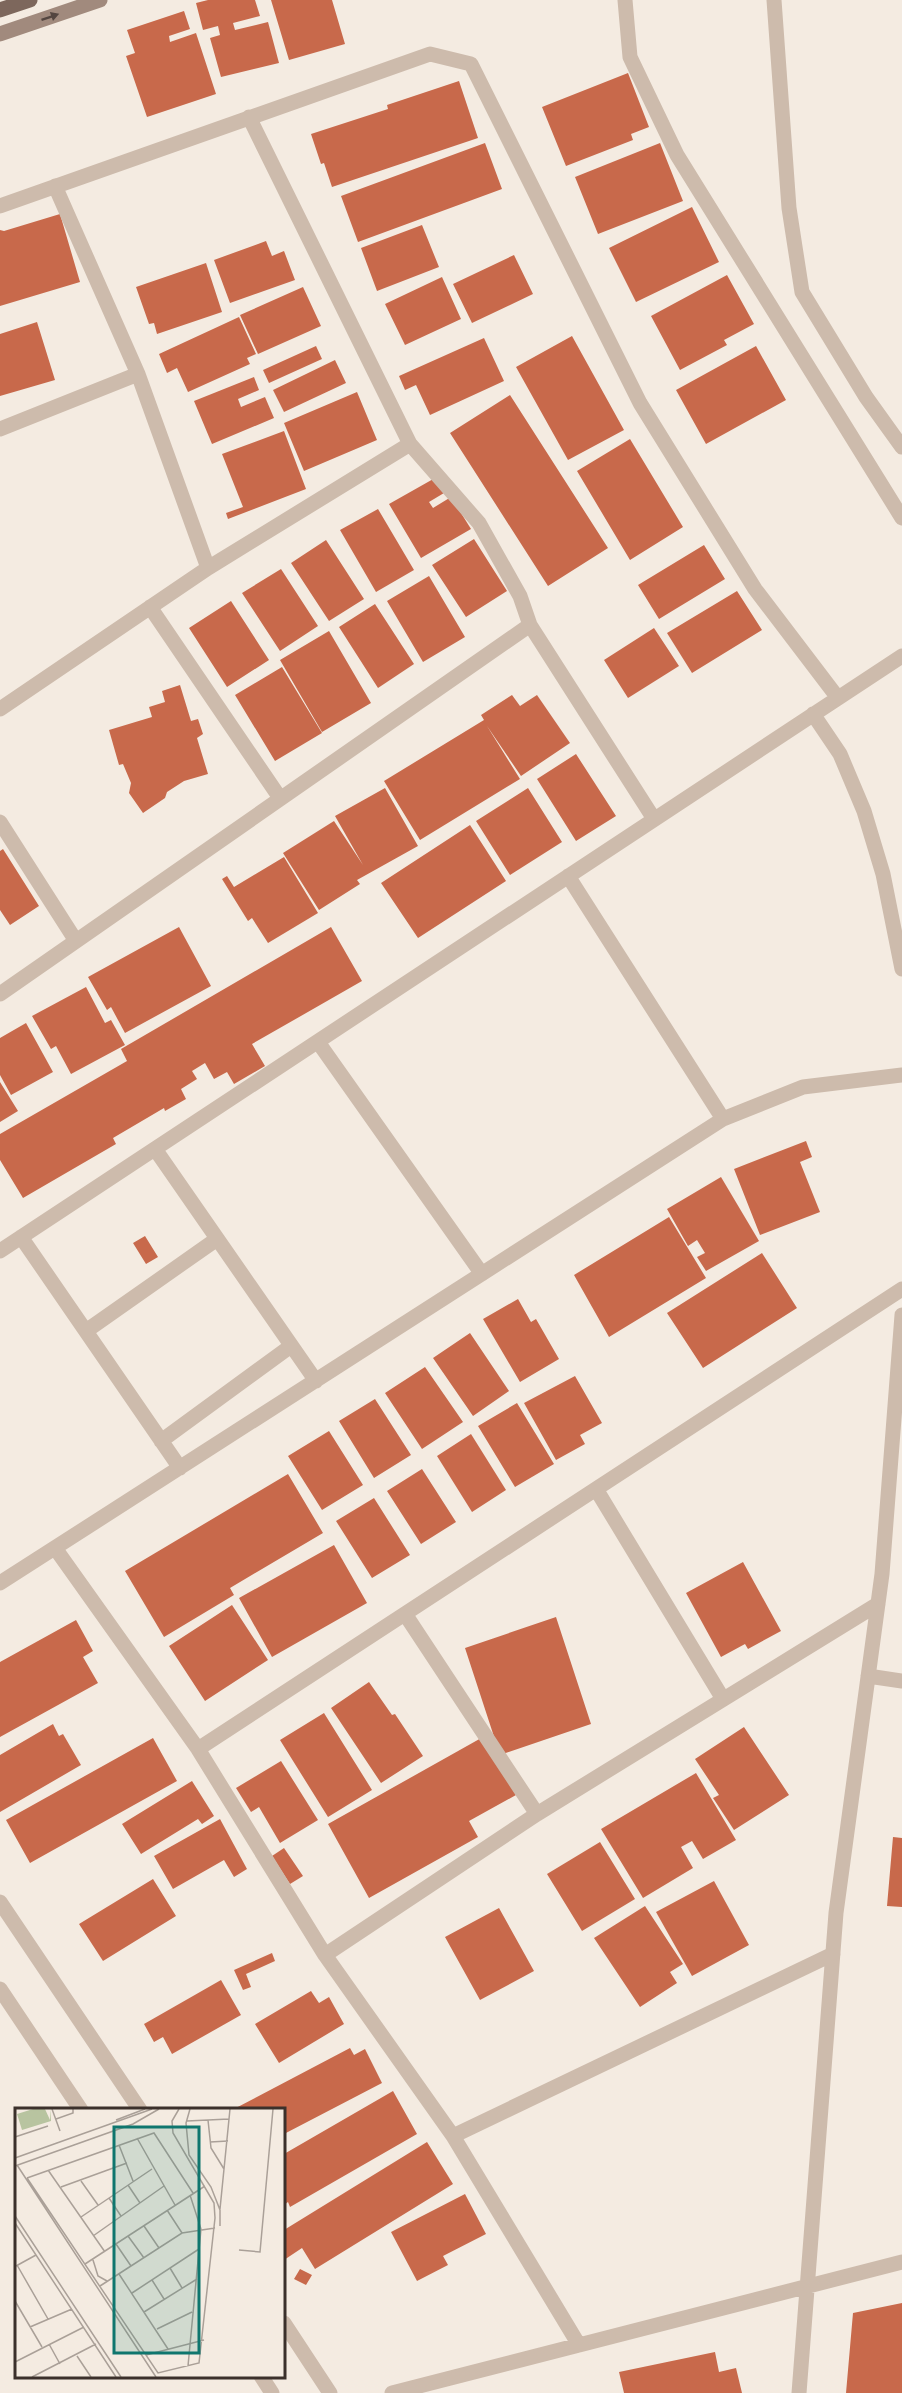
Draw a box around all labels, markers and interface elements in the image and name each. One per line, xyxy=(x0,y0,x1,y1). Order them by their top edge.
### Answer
one-way arrow xyxy=(41,11,59,21)
inset map xyxy=(15,2108,285,2378)

